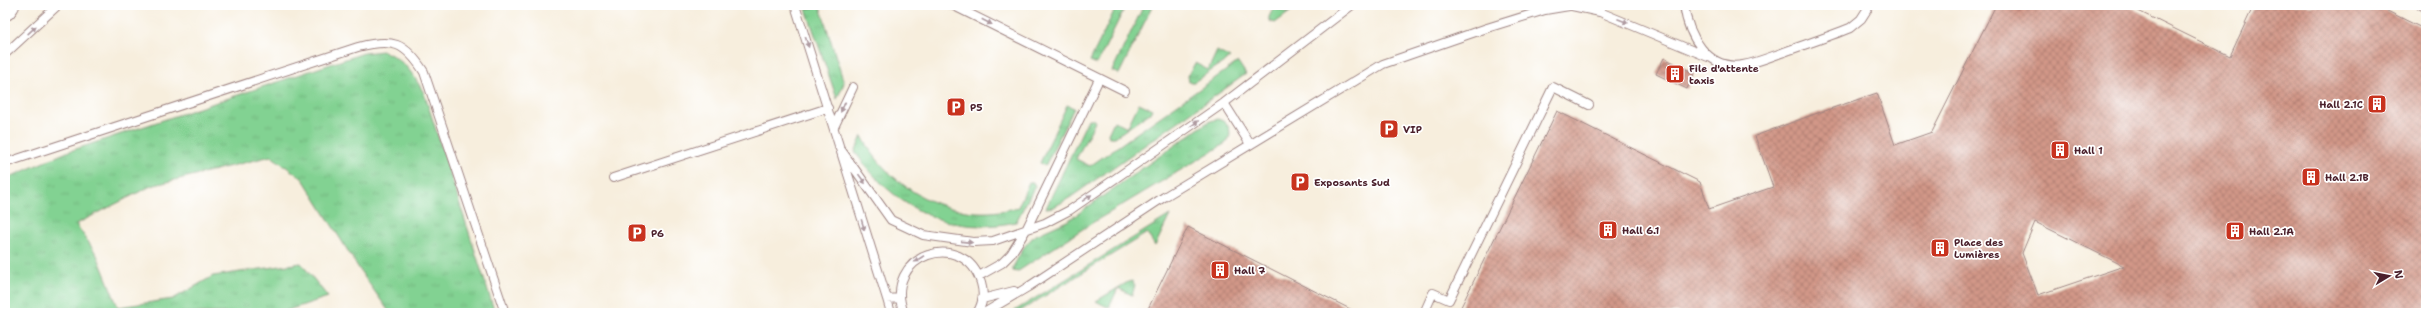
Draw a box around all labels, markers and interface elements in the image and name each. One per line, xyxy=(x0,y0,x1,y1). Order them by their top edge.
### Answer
one-way arrow xyxy=(981,19,992,26)
one-way arrow xyxy=(1617,19,1629,25)
one-way arrow xyxy=(27,25,37,35)
one-way arrow xyxy=(804,36,810,48)
place label: File d'attente taxis xyxy=(1689,62,1759,87)
building icon: File d'attente taxis xyxy=(1664,63,1686,85)
building icon: Hall 2.1C xyxy=(2366,93,2388,115)
parking icon: P5 xyxy=(945,96,967,118)
place label: Hall 2.1C xyxy=(2319,98,2363,111)
one-way arrow xyxy=(840,101,846,113)
place label: P5 xyxy=(970,101,983,114)
parking icon: VIP xyxy=(1378,118,1400,140)
one-way arrow xyxy=(1188,120,1199,128)
place label: VIP xyxy=(1403,123,1422,136)
building icon: Hall 1 xyxy=(2049,139,2071,161)
place label: Hall 1 xyxy=(2074,144,2103,157)
building icon: Hall 2.1B xyxy=(2300,166,2322,188)
parking icon: Exposants Sud xyxy=(1289,171,1311,193)
place label: Hall 2.1B xyxy=(2325,171,2369,184)
one-way arrow xyxy=(858,174,866,184)
place label: Exposants Sud xyxy=(1314,176,1390,189)
one-way arrow xyxy=(1082,194,1092,202)
one-way arrow xyxy=(861,219,867,231)
building icon: Hall 6.1 xyxy=(1597,219,1619,241)
building icon: Hall 2.1A xyxy=(2224,220,2246,242)
parking icon: P6 xyxy=(626,222,648,244)
place label: Hall 6.1 xyxy=(1622,224,1660,237)
place label: Hall 2.1A xyxy=(2249,225,2294,238)
place label: P6 xyxy=(651,227,664,240)
place label: Place des Lumières xyxy=(1954,236,2003,261)
building icon: Place des Lumières xyxy=(1929,237,1951,259)
one-way arrow xyxy=(961,238,973,245)
one-way arrow xyxy=(914,255,924,263)
north arrow xyxy=(2369,256,2409,296)
building icon: Hall 7 xyxy=(1209,259,1231,281)
place label: Hall 7 xyxy=(1234,264,1265,277)
text: N xyxy=(2390,269,2407,280)

